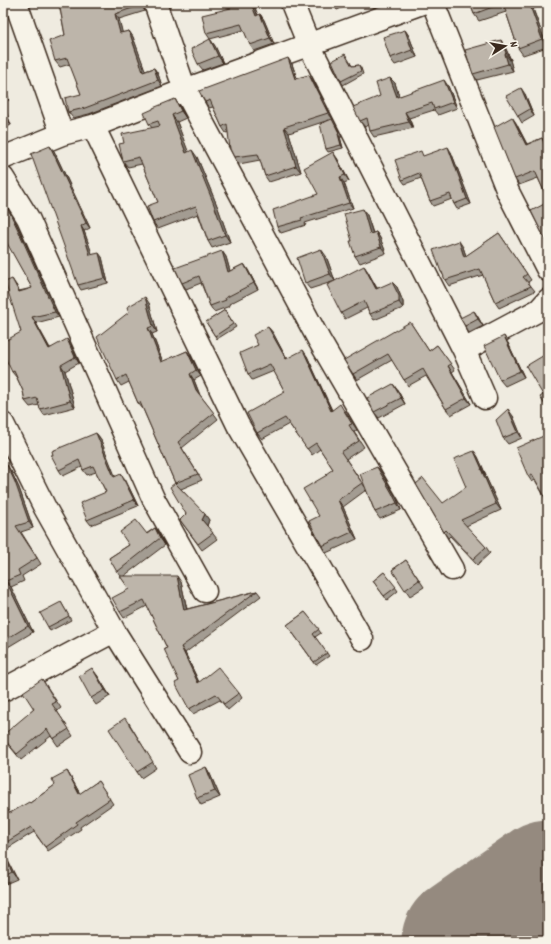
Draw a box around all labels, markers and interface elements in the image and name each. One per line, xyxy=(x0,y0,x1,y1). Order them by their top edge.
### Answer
north arrow xyxy=(485,26,525,66)
text: N xyxy=(504,40,521,49)

